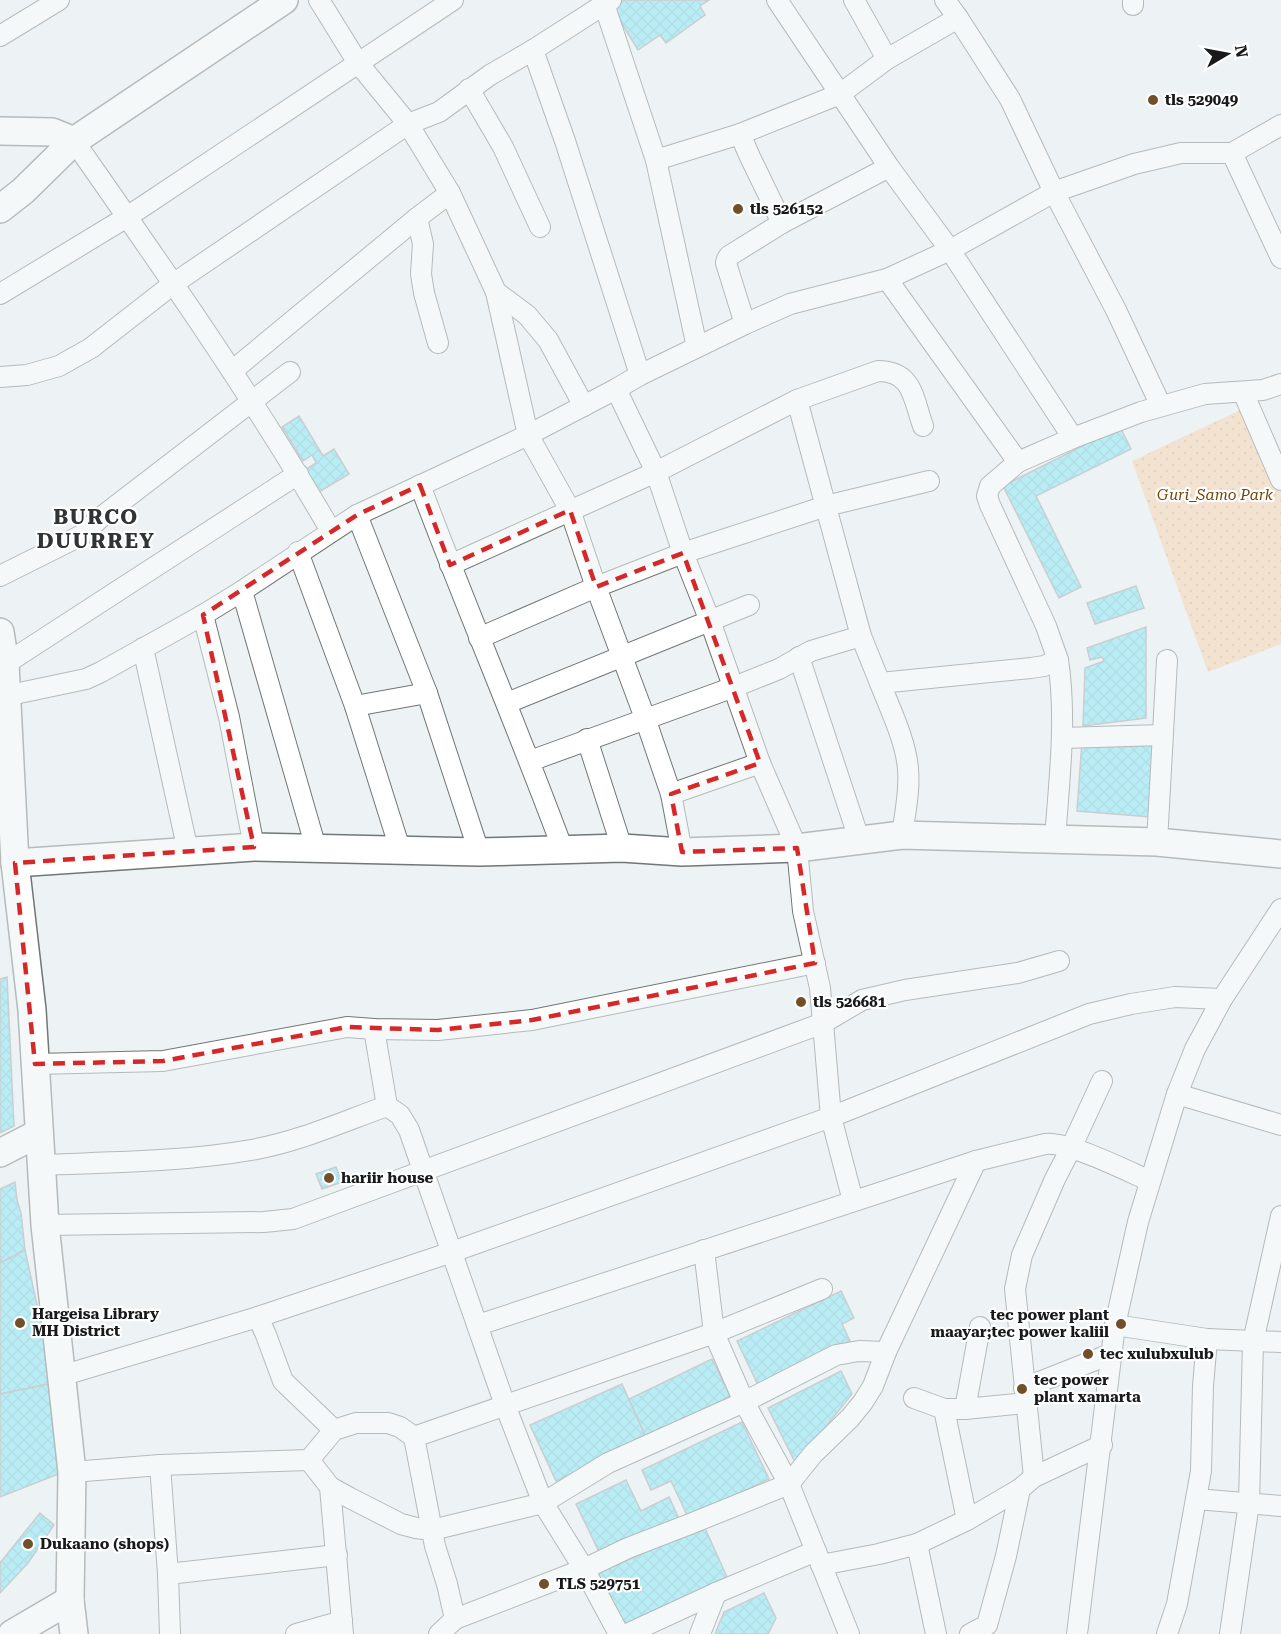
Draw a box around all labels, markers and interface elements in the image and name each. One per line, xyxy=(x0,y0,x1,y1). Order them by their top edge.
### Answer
north arrow xyxy=(1197,24,1257,84)
text: N xyxy=(1231,44,1252,59)
place label: tls 529049 xyxy=(1165,91,1239,109)
marker: tls 529049 xyxy=(1146,93,1160,107)
place label: tls 526152 xyxy=(750,200,823,218)
marker: tls 526152 xyxy=(731,202,745,216)
park label: Guri_Samo Park xyxy=(1157,486,1274,504)
district label: BURCO DUURREY xyxy=(37,505,155,553)
place label: tls 526681 xyxy=(813,993,887,1011)
marker: tls 526681 xyxy=(794,995,808,1009)
place label: hariir house xyxy=(341,1169,434,1187)
marker: hariir house xyxy=(322,1171,336,1185)
place label: Hargeisa Library MH District xyxy=(32,1305,159,1340)
place label: tec power plant maayar;tec power kaliil xyxy=(930,1306,1109,1341)
marker: Hargeisa Library MH District xyxy=(13,1316,27,1330)
marker: tec power plant maayar;tec power kaliil xyxy=(1114,1317,1128,1331)
place label: tec xulubxulub xyxy=(1100,1345,1214,1363)
marker: tec xulubxulub xyxy=(1081,1347,1095,1361)
place label: tec power plant xamarta xyxy=(1034,1371,1141,1406)
marker: tec power plant xamarta xyxy=(1015,1382,1029,1396)
place label: Dukaano (shops) xyxy=(40,1535,169,1553)
marker: Dukaano (shops) xyxy=(21,1537,35,1551)
place label: TLS 529751 xyxy=(556,1575,641,1593)
marker: TLS 529751 xyxy=(537,1577,551,1591)

